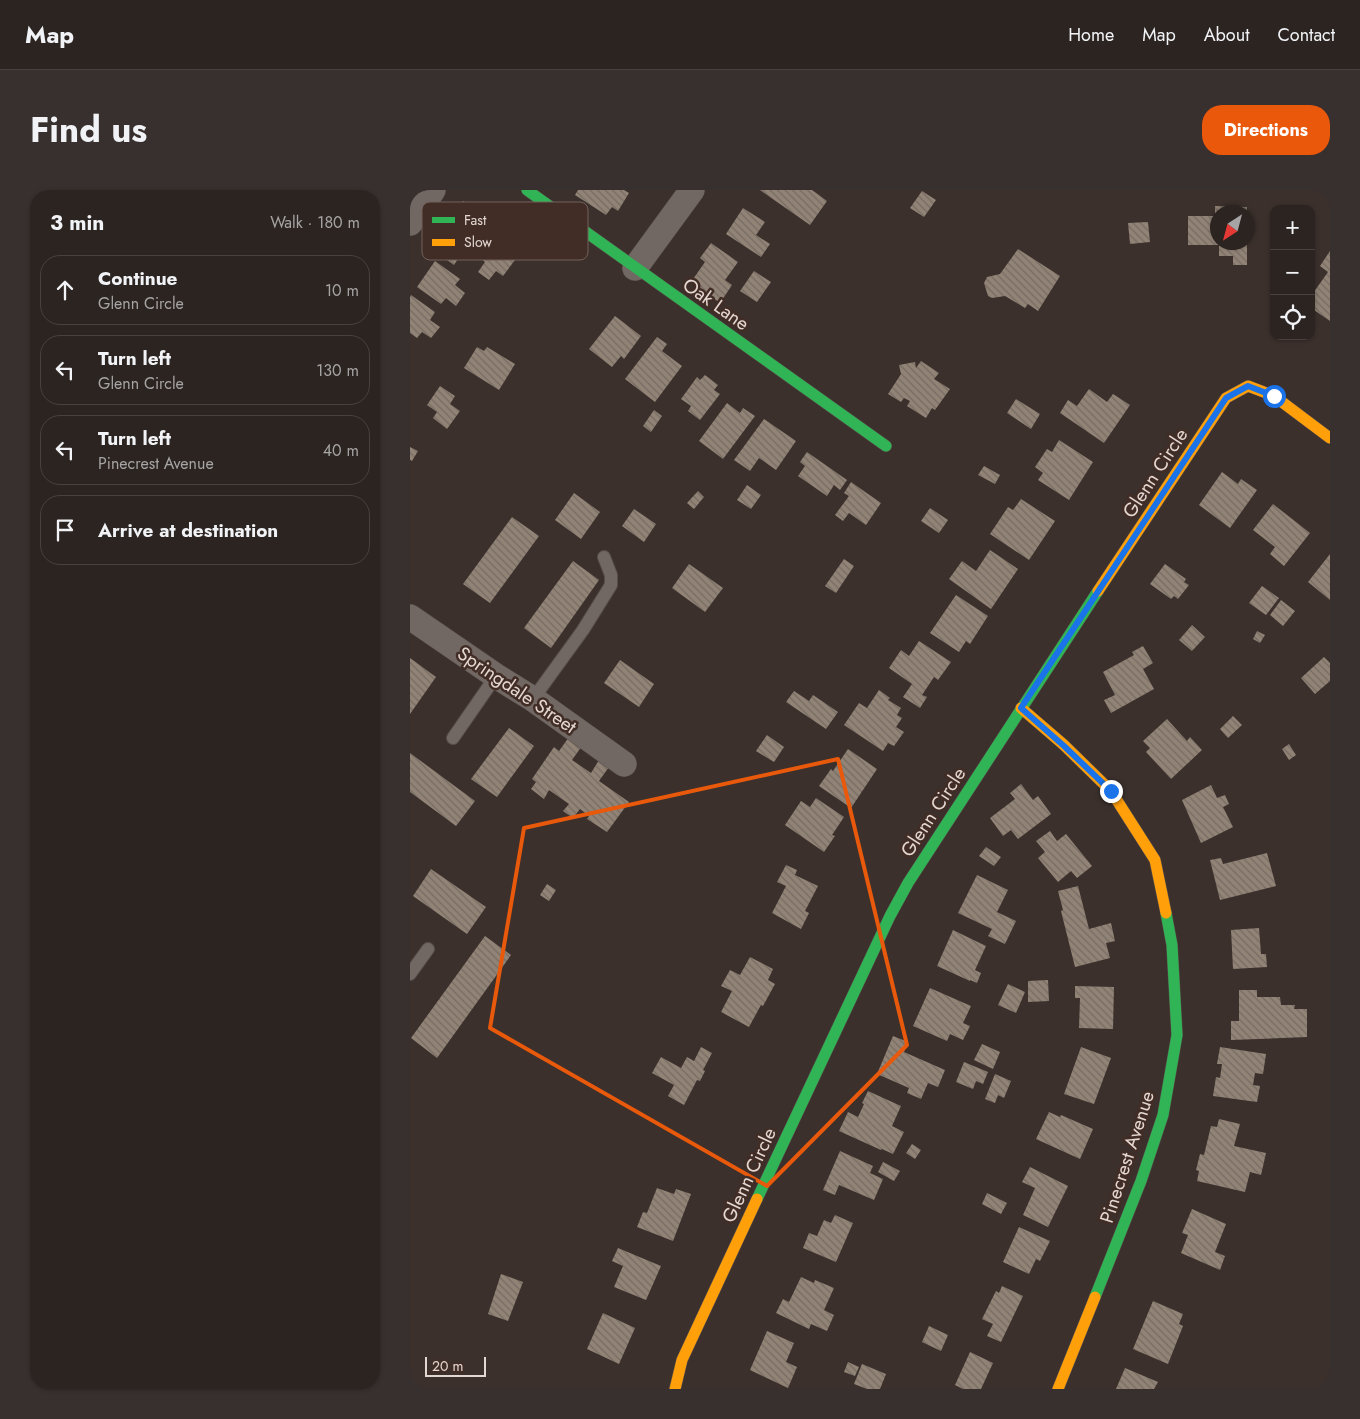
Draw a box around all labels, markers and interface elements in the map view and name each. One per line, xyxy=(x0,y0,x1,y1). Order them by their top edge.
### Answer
text: Map xyxy=(25,17,74,52)
text: Home xyxy=(1068,22,1114,48)
text: Map xyxy=(1142,22,1176,48)
text: About xyxy=(1204,22,1249,48)
text: Contact xyxy=(1277,22,1335,48)
text: Find us xyxy=(30,105,147,155)
button: Directions xyxy=(1202,105,1330,155)
legend xyxy=(422,202,588,260)
north arrow xyxy=(1210,205,1255,250)
map controls xyxy=(1270,205,1315,340)
button: + xyxy=(1270,205,1315,250)
text: 3 min xyxy=(50,208,104,238)
text: Fast xyxy=(464,210,487,230)
text: Walk · 180 m xyxy=(270,211,360,234)
text: Slow xyxy=(464,232,492,252)
button: − xyxy=(1270,250,1315,295)
text: Continue xyxy=(98,265,177,292)
street label: Oak Lane xyxy=(677,271,755,337)
icon: ahead xyxy=(51,276,79,304)
text: 10 m xyxy=(325,279,359,302)
text: Glenn Circle xyxy=(98,292,184,315)
button: locate xyxy=(1270,295,1315,340)
text: Turn left xyxy=(98,345,171,372)
icon: left xyxy=(51,356,79,384)
text: 130 m xyxy=(316,359,359,382)
text: Glenn Circle xyxy=(98,372,184,395)
route start xyxy=(1263,385,1286,408)
street label: Glenn Circle xyxy=(1116,423,1194,523)
text: Turn left xyxy=(98,425,171,452)
icon: left xyxy=(51,436,79,464)
text: 40 m xyxy=(323,439,359,462)
text: Pinecrest Avenue xyxy=(98,452,214,475)
icon: arrive xyxy=(51,516,79,544)
text: Arrive at destination xyxy=(98,517,278,544)
street label: Springdale Street xyxy=(452,640,582,740)
street label: Glenn Circle xyxy=(894,762,972,862)
route end xyxy=(1100,780,1123,803)
street label: Pinecrest Avenue xyxy=(1093,1087,1161,1226)
street label: Glenn Circle xyxy=(715,1123,783,1227)
scale bar xyxy=(425,1354,486,1377)
text: 20 m xyxy=(432,1356,464,1376)

